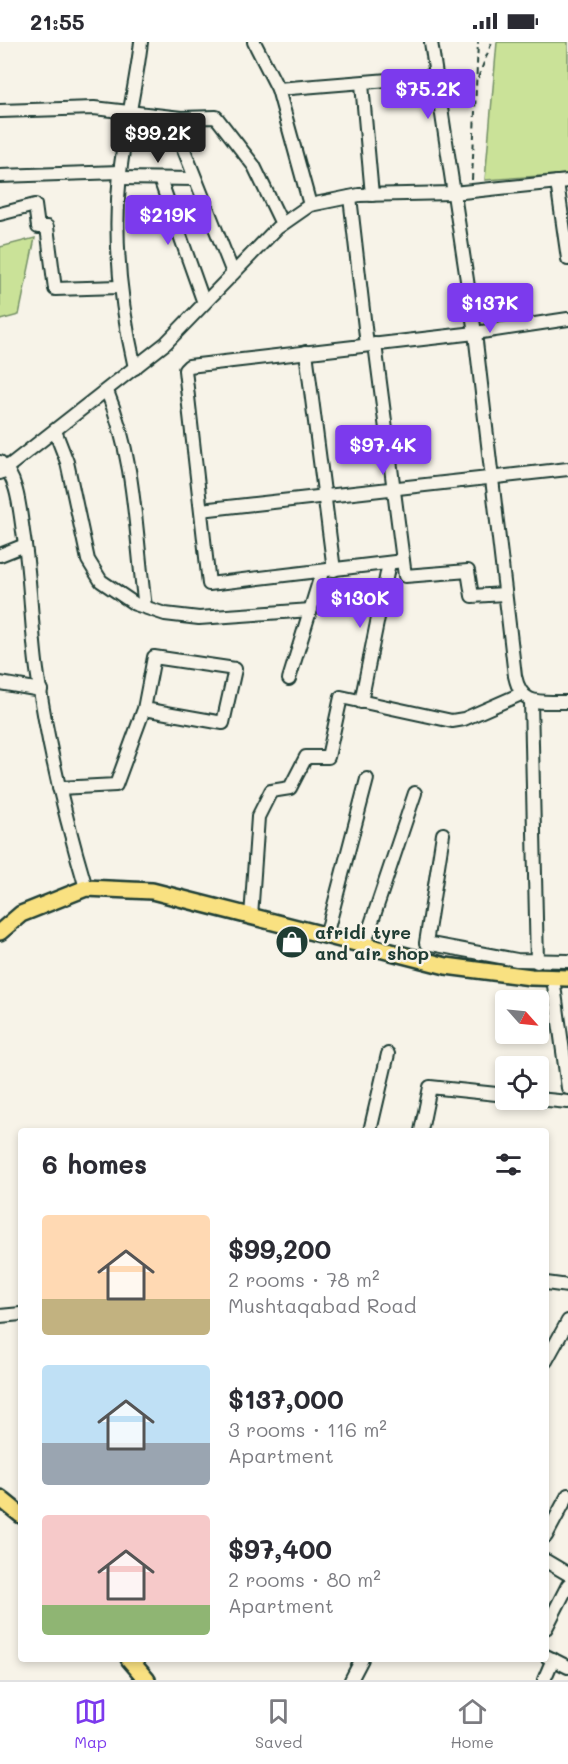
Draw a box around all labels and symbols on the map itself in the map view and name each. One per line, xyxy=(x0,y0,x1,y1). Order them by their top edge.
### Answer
pin: $75.2K xyxy=(379,69,477,120)
pin: $99.2K xyxy=(109,113,207,164)
pin: $219K xyxy=(126,195,210,246)
pin: $137K xyxy=(448,283,532,334)
pin: $97.4K xyxy=(334,425,432,476)
pin: $130K xyxy=(318,578,402,629)
place label: afridi tyre and air shop xyxy=(315,920,429,965)
shop icon: afridi tyre and air shop xyxy=(274,924,310,960)
north arrow xyxy=(495,990,549,1044)

